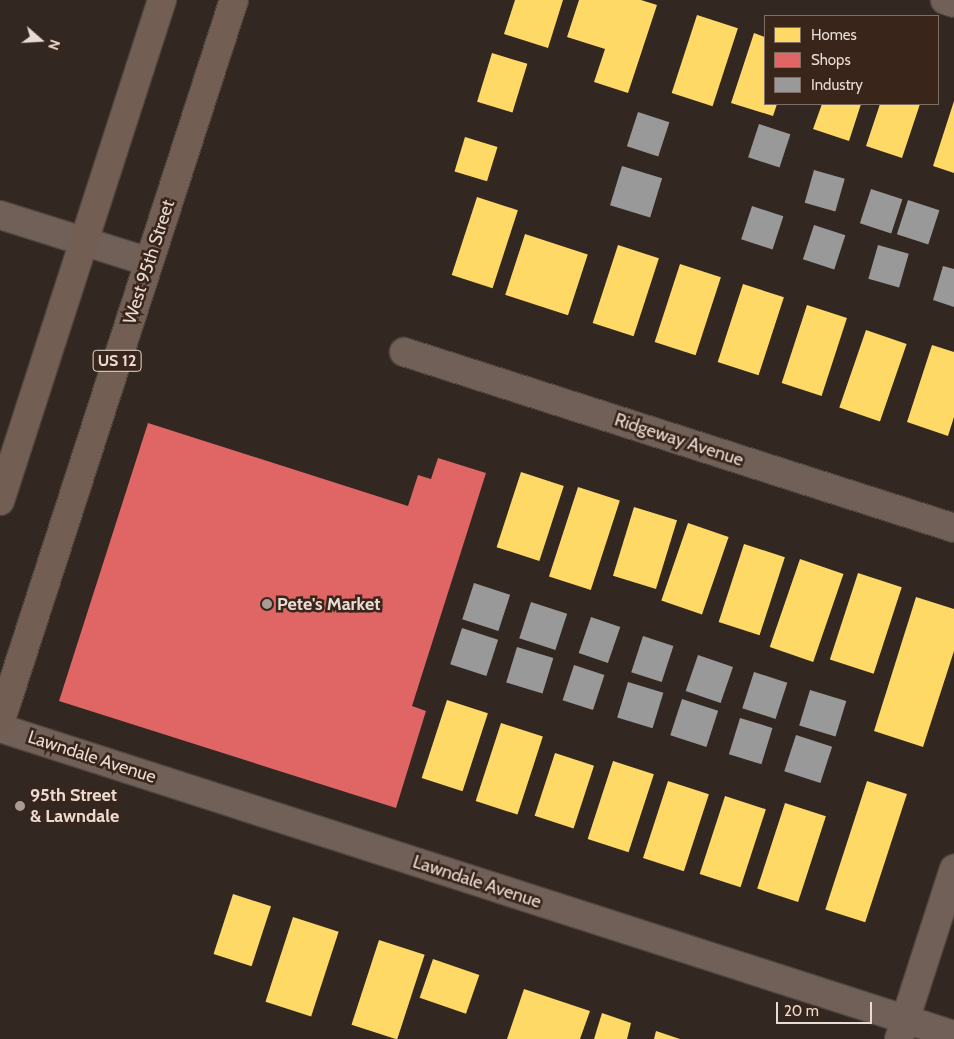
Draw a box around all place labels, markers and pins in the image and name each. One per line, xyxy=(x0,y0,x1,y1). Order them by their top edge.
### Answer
place label: Pete's Market xyxy=(277,593,380,615)
marker: Pete's Market xyxy=(261,598,273,610)
place label: 95th Street & Lawndale xyxy=(30,785,119,828)
marker: 95th Street & Lawndale xyxy=(14,800,26,812)

